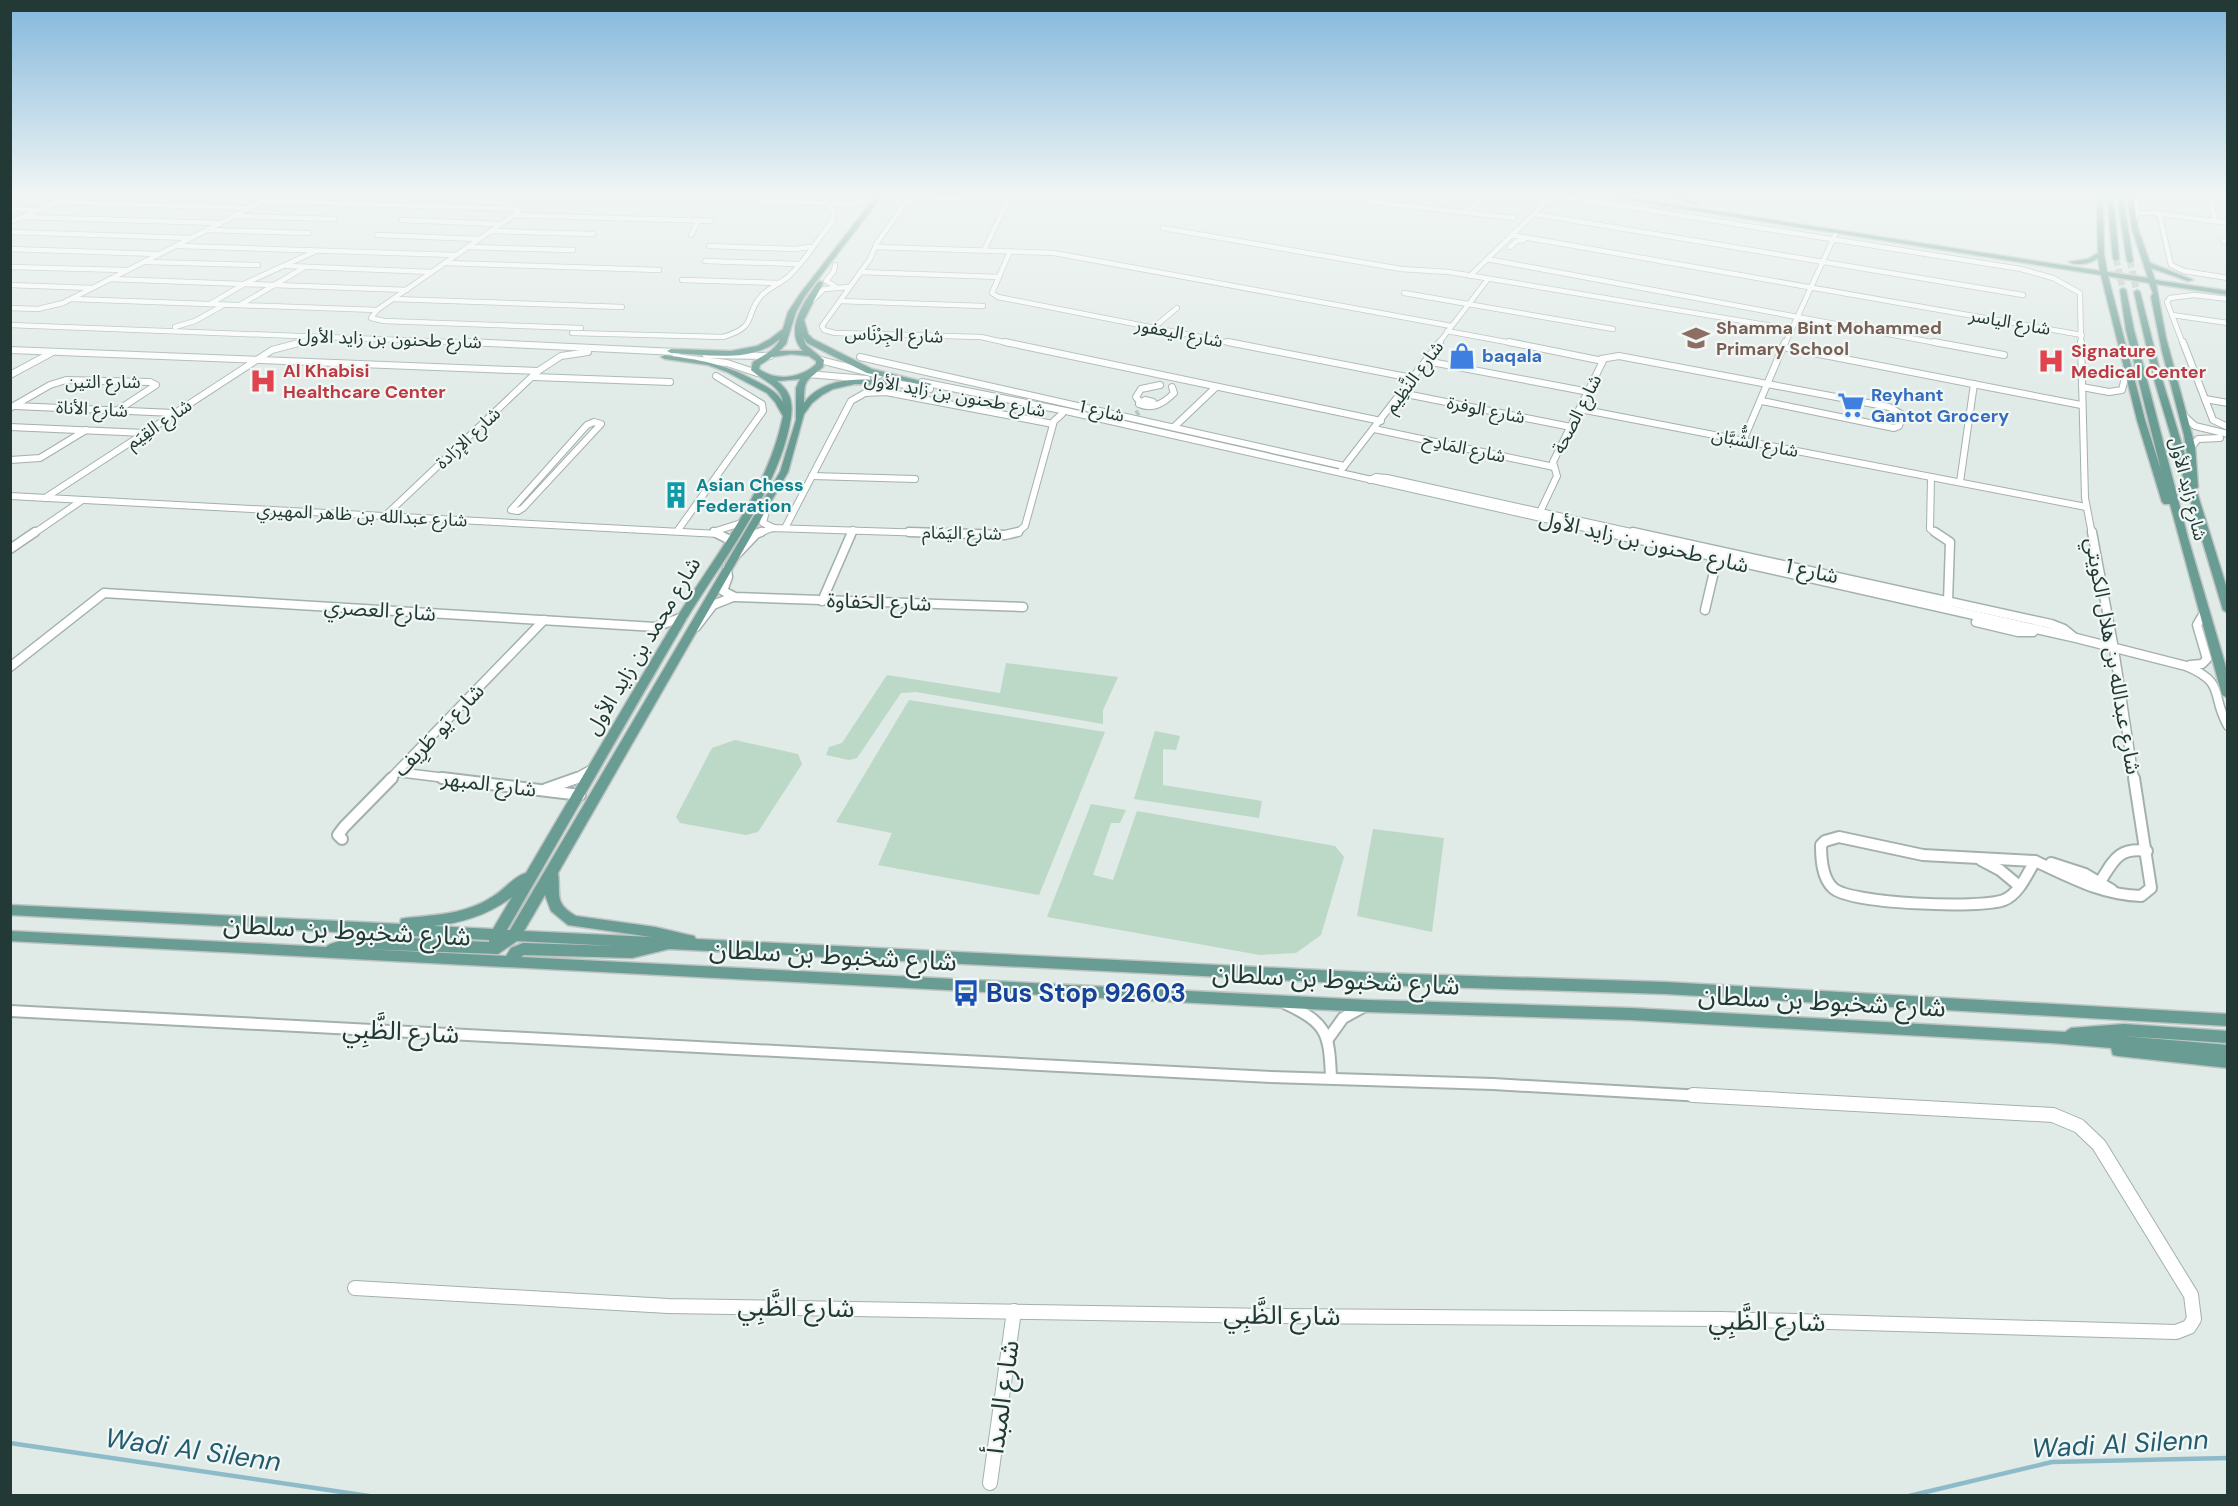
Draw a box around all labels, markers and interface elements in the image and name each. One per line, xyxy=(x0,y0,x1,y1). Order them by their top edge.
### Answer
street label: شارع الياسر xyxy=(1966,303,2052,343)
street label: شارع اليعفور xyxy=(1132,313,1225,355)
place label: Shamma Bint Mohammed Primary School xyxy=(1716,316,1942,361)
street label: شارع الجِرْنَاس xyxy=(844,321,944,351)
school or university icon: Shamma Bint Mohammed Primary School xyxy=(1681,323,1711,353)
street label: شارع طحنون بن زايد الأول xyxy=(298,324,482,356)
street label: شارع النَّظِيم xyxy=(1379,336,1451,419)
place label: Signature Medical Center xyxy=(2071,339,2206,384)
shop icon: baqala xyxy=(1447,341,1477,371)
place label: baqala xyxy=(1482,344,1542,368)
hospital icon: Signature Medical Center xyxy=(2036,346,2066,376)
place label: Al Khabisi Healthcare Center xyxy=(283,359,446,404)
hospital icon: Al Khabisi Healthcare Center xyxy=(248,366,278,396)
street label: شارع طحنون بن زايد الأول xyxy=(862,367,1047,425)
street label: شارع التين xyxy=(65,370,141,396)
street label: شارع الصحة xyxy=(1547,370,1609,459)
place label: Reyhant Gantot Grocery xyxy=(1871,383,2009,428)
supermarket icon: Reyhant Gantot Grocery xyxy=(1836,390,1866,420)
street label: شارع الوفرة xyxy=(1445,391,1527,431)
street label: شارع القِيَم xyxy=(121,393,198,456)
street label: شارع 1 xyxy=(1077,394,1127,430)
street label: شارع الأناة xyxy=(55,395,129,425)
street label: شارع الإرَادة xyxy=(430,402,507,476)
street label: شارع الشُّبَّان xyxy=(1709,419,1801,465)
street label: شارع المَادِح xyxy=(1420,427,1508,470)
street label: شارع زايد الأول xyxy=(2162,435,2212,544)
place label: Asian Chess Federation xyxy=(696,473,804,518)
building icon: Asian Chess Federation xyxy=(661,480,691,510)
street label: شارع عبدالله بن ظاهر المهيري xyxy=(256,497,468,535)
street label: شارع طحنون بن زايد الأول xyxy=(1536,504,1751,581)
street label: شارع اليَمَام xyxy=(922,520,1002,548)
street label: شارع عبدالله بن هلال الكويتي xyxy=(2077,535,2148,777)
street label: شارع محمد بن زايد الأول xyxy=(579,552,708,741)
street label: شارع 1 xyxy=(1783,552,1841,591)
street label: شارع الحَفاوة xyxy=(826,586,932,619)
street label: شارع العصري xyxy=(323,592,437,630)
street label: شارع يَو طَرِيف xyxy=(387,677,492,784)
street label: شارع المبهر xyxy=(439,764,538,805)
street label: شارع شخبوط بن سلطان xyxy=(222,907,472,955)
street label: شارع شخبوط بن سلطان xyxy=(708,932,958,980)
street label: شارع شخبوط بن سلطان xyxy=(1211,956,1461,1004)
place label: Bus Stop 92603 xyxy=(986,976,1186,1010)
bus stop icon: Bus Stop 92603 xyxy=(951,978,981,1008)
street label: شارع شخبوط بن سلطان xyxy=(1697,978,1947,1026)
street label: شارع الظَّبِي xyxy=(342,1010,460,1054)
street label: شارع الظَّبِي xyxy=(737,1288,855,1328)
street label: شارع الظَّبِي xyxy=(1223,1296,1341,1336)
street label: شارع الظَّبِي xyxy=(1708,1302,1826,1342)
street label: شارع المبدأ xyxy=(977,1338,1029,1457)
water label: Wadi Al Silenn xyxy=(103,1420,283,1479)
water label: Wadi Al Silenn xyxy=(2031,1421,2209,1466)

